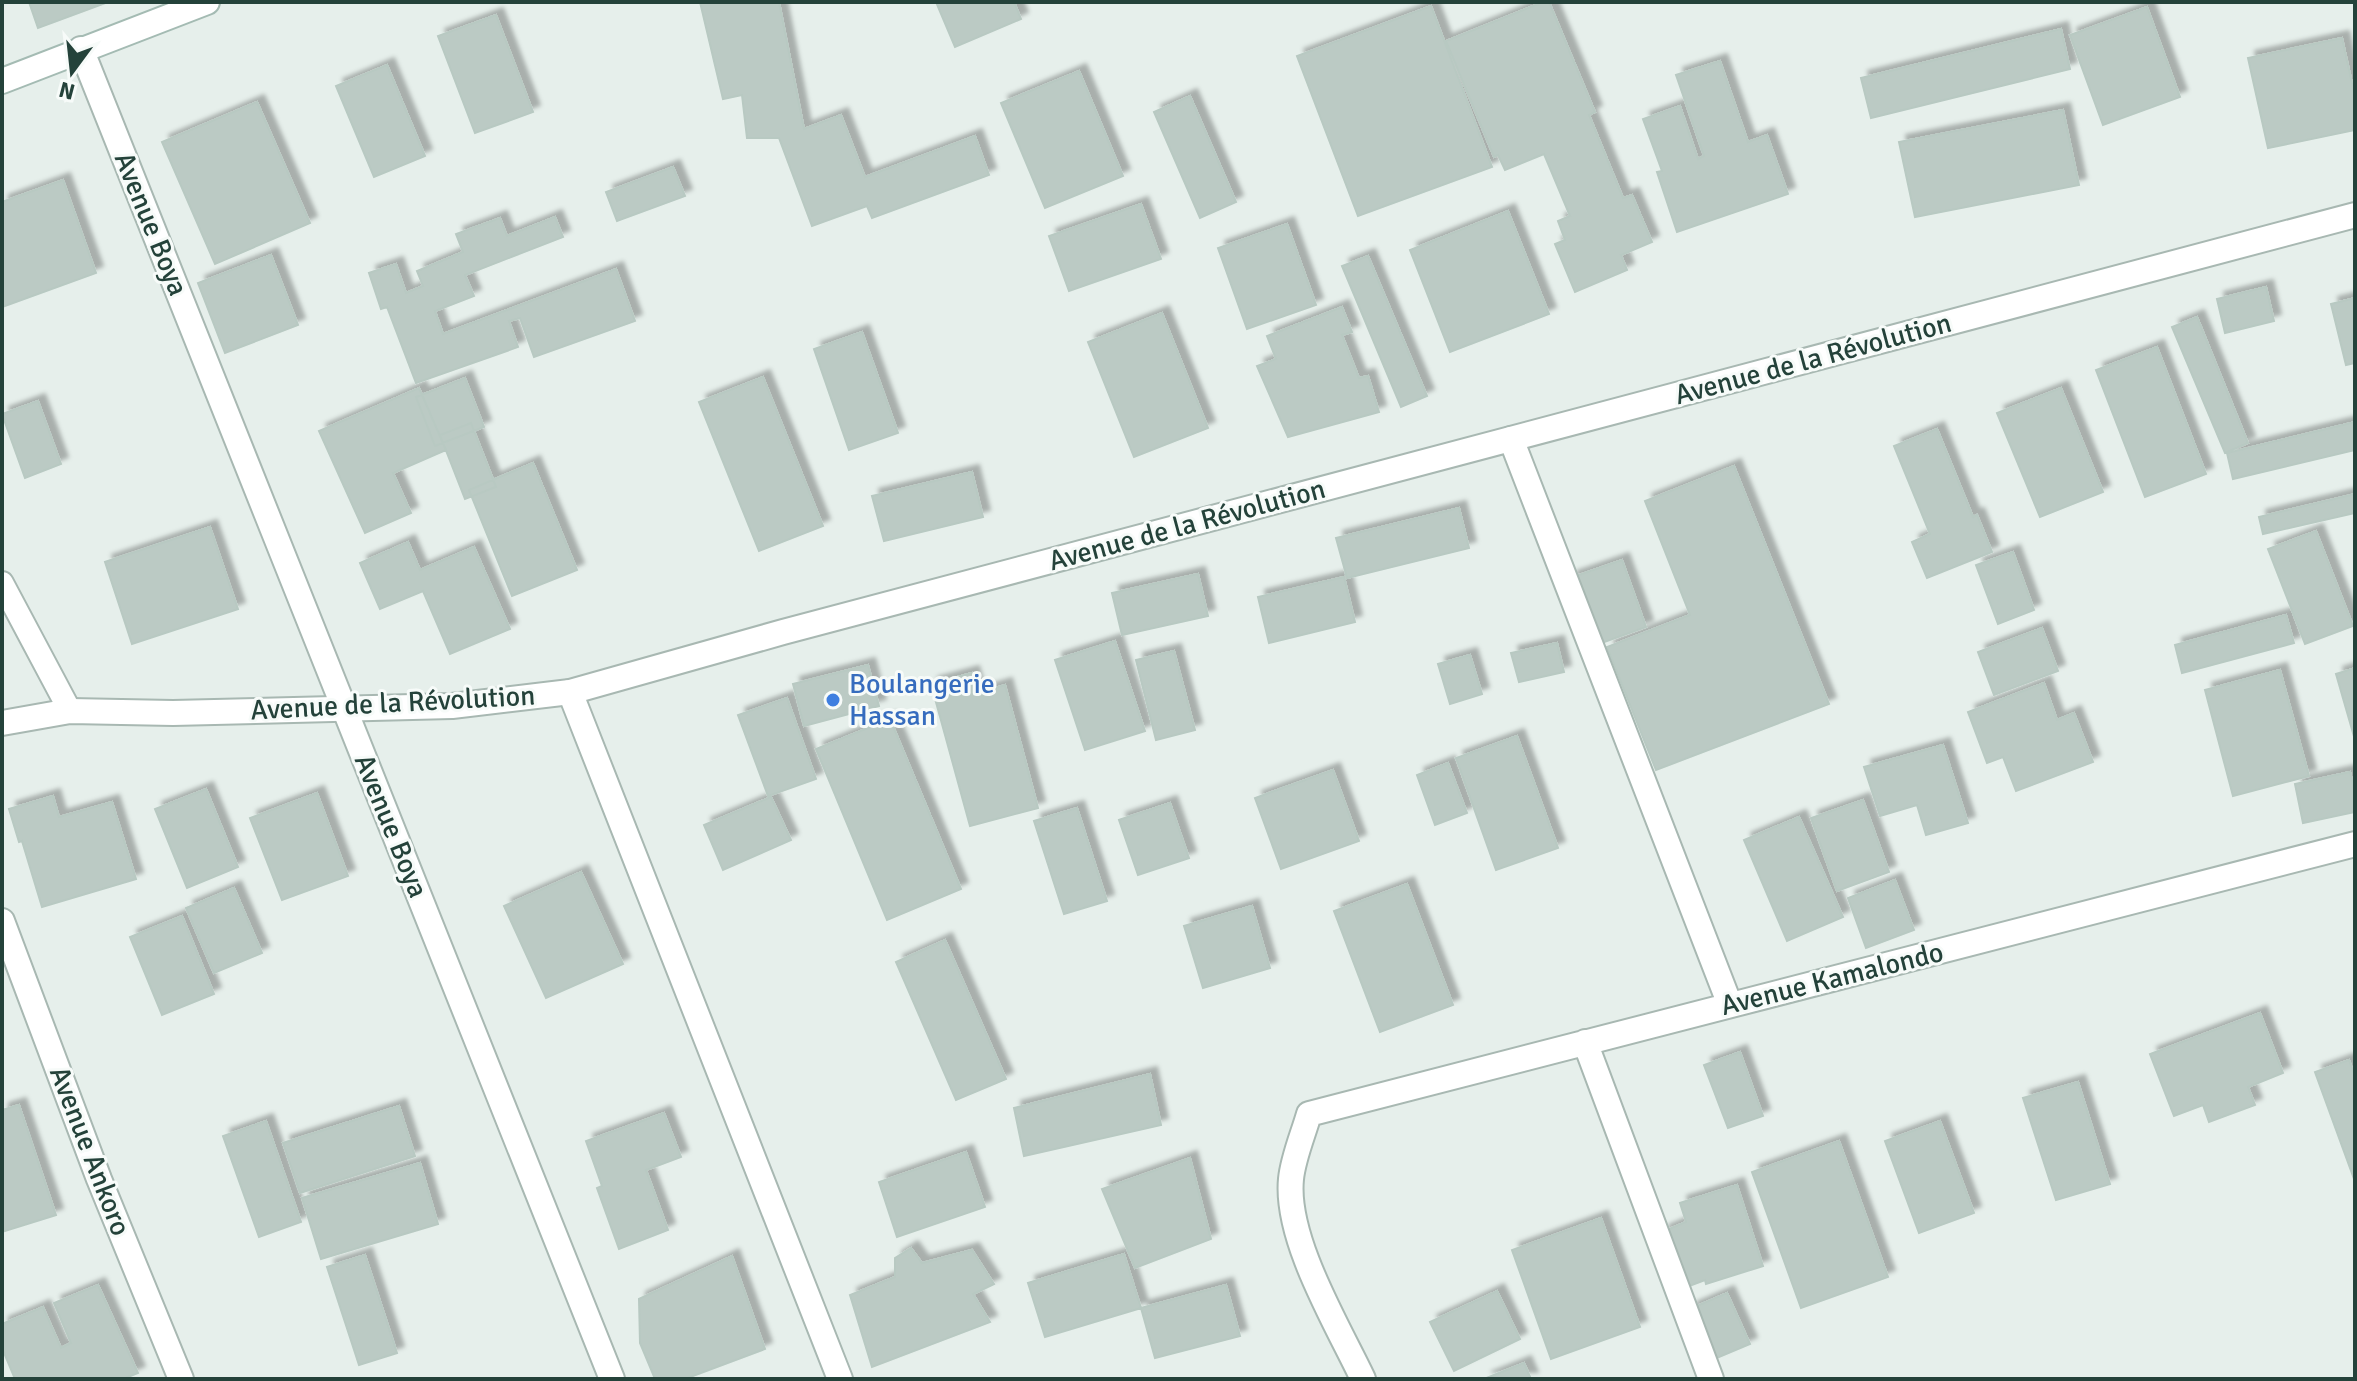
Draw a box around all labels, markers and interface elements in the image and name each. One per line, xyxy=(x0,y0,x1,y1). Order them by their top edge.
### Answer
north arrow xyxy=(32,32,112,112)
text: N xyxy=(56,76,78,106)
street label: Avenue Boya xyxy=(107,147,195,301)
street label: Avenue de la Révolution xyxy=(1671,306,1955,412)
street label: Avenue de la Révolution xyxy=(1045,472,1329,578)
place label: Boulangerie Hassan xyxy=(849,667,995,733)
street label: Avenue de la Révolution xyxy=(250,679,536,727)
marker: Boulangerie Hassan xyxy=(824,691,842,709)
street label: Avenue Boya xyxy=(347,749,435,903)
street label: Avenue Kamalondo xyxy=(1717,935,1947,1023)
street label: Avenue Ankoro xyxy=(42,1062,138,1240)

